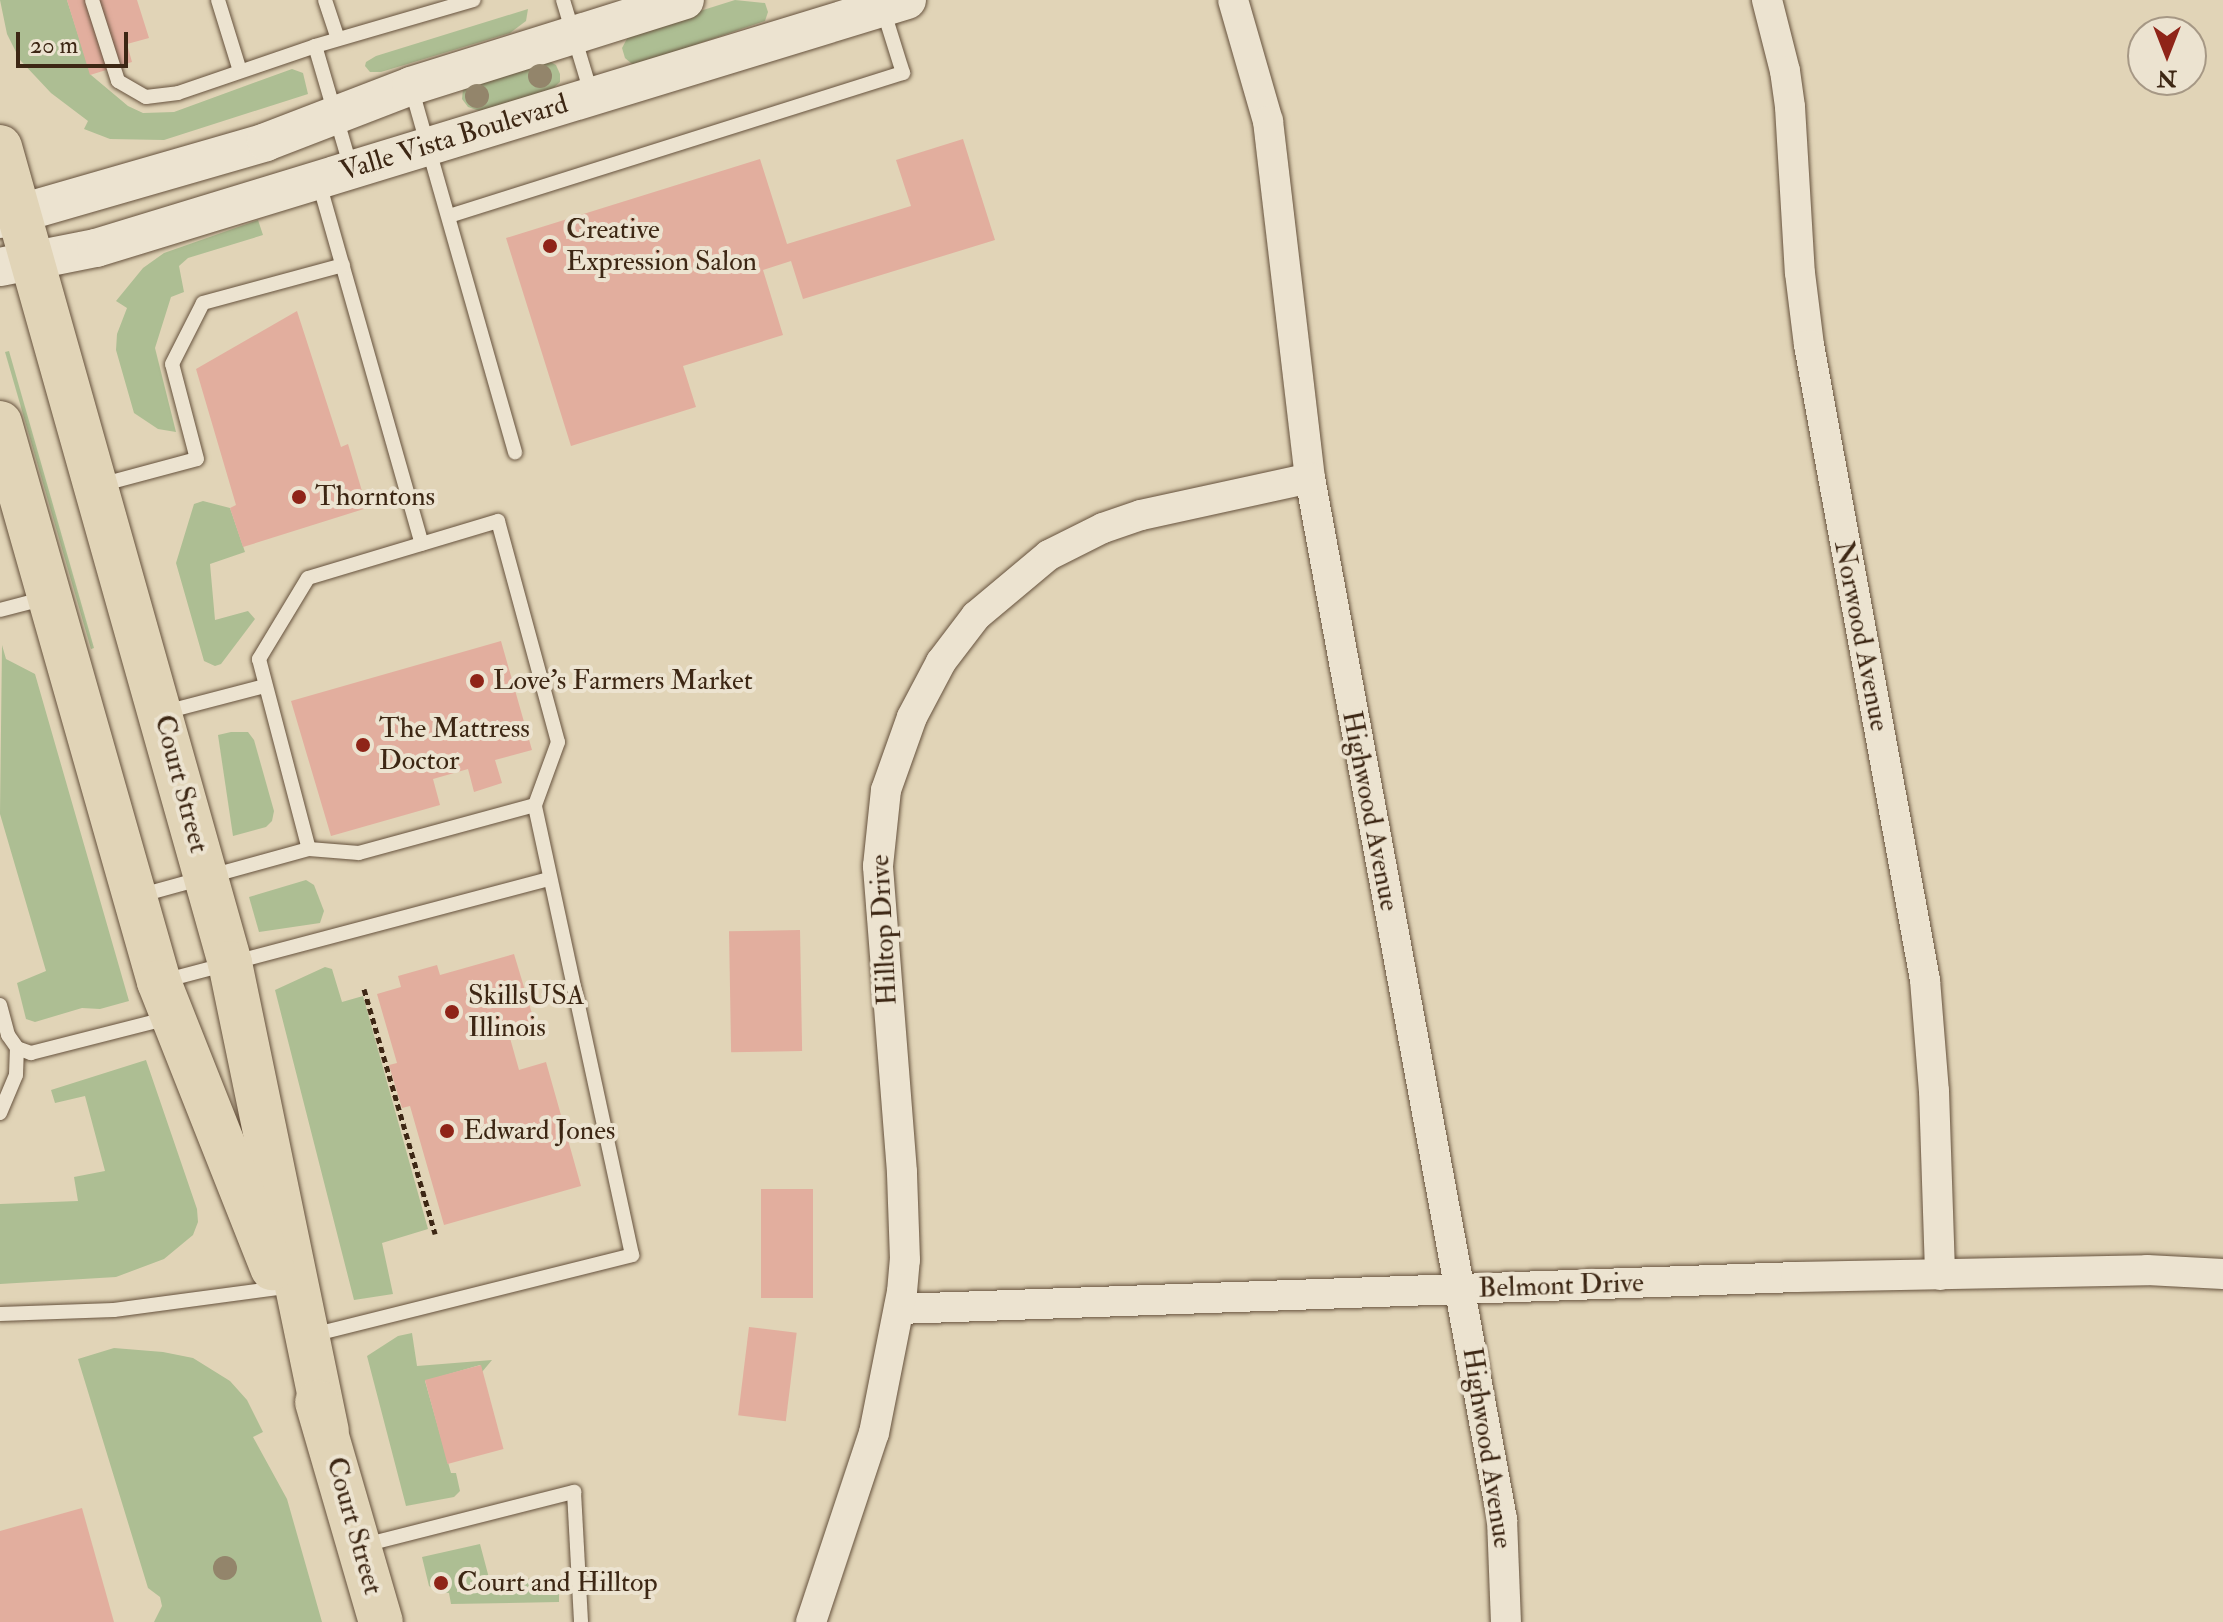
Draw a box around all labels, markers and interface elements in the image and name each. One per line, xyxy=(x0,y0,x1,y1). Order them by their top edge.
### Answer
scale bar xyxy=(20,16,132,66)
north arrow xyxy=(2127,16,2207,96)
text: 20 m xyxy=(30,30,78,61)
text: N xyxy=(2157,64,2177,92)
street label: Valle Vista Boulevard xyxy=(336,87,572,189)
place label: Creative Expression Salon xyxy=(566,213,757,279)
marker: Creative Expression Salon xyxy=(541,237,559,255)
place label: Thorntons xyxy=(315,480,435,514)
marker: Thorntons xyxy=(290,488,308,506)
street label: Norwood Avenue xyxy=(1826,538,1896,734)
place label: Love's Farmers Market xyxy=(493,664,753,698)
marker: Love's Farmers Market xyxy=(468,672,486,690)
street label: Highwood Avenue xyxy=(1334,708,1406,914)
street label: Court Street xyxy=(146,711,216,857)
place label: The Mattress Doctor xyxy=(379,712,530,778)
marker: The Mattress Doctor xyxy=(354,736,372,754)
street label: Hilltop Drive xyxy=(863,854,905,1006)
place label: SkillsUSA Illinois xyxy=(468,979,585,1045)
marker: SkillsUSA Illinois xyxy=(443,1003,461,1021)
place label: Edward Jones xyxy=(463,1114,615,1148)
marker: Edward Jones xyxy=(438,1122,456,1140)
street label: Belmont Drive xyxy=(1478,1266,1644,1306)
street label: Highwood Avenue xyxy=(1455,1345,1519,1551)
street label: Court Street xyxy=(318,1453,390,1599)
place label: Court and Hilltop xyxy=(457,1566,658,1600)
marker: Court and Hilltop xyxy=(432,1574,450,1592)

